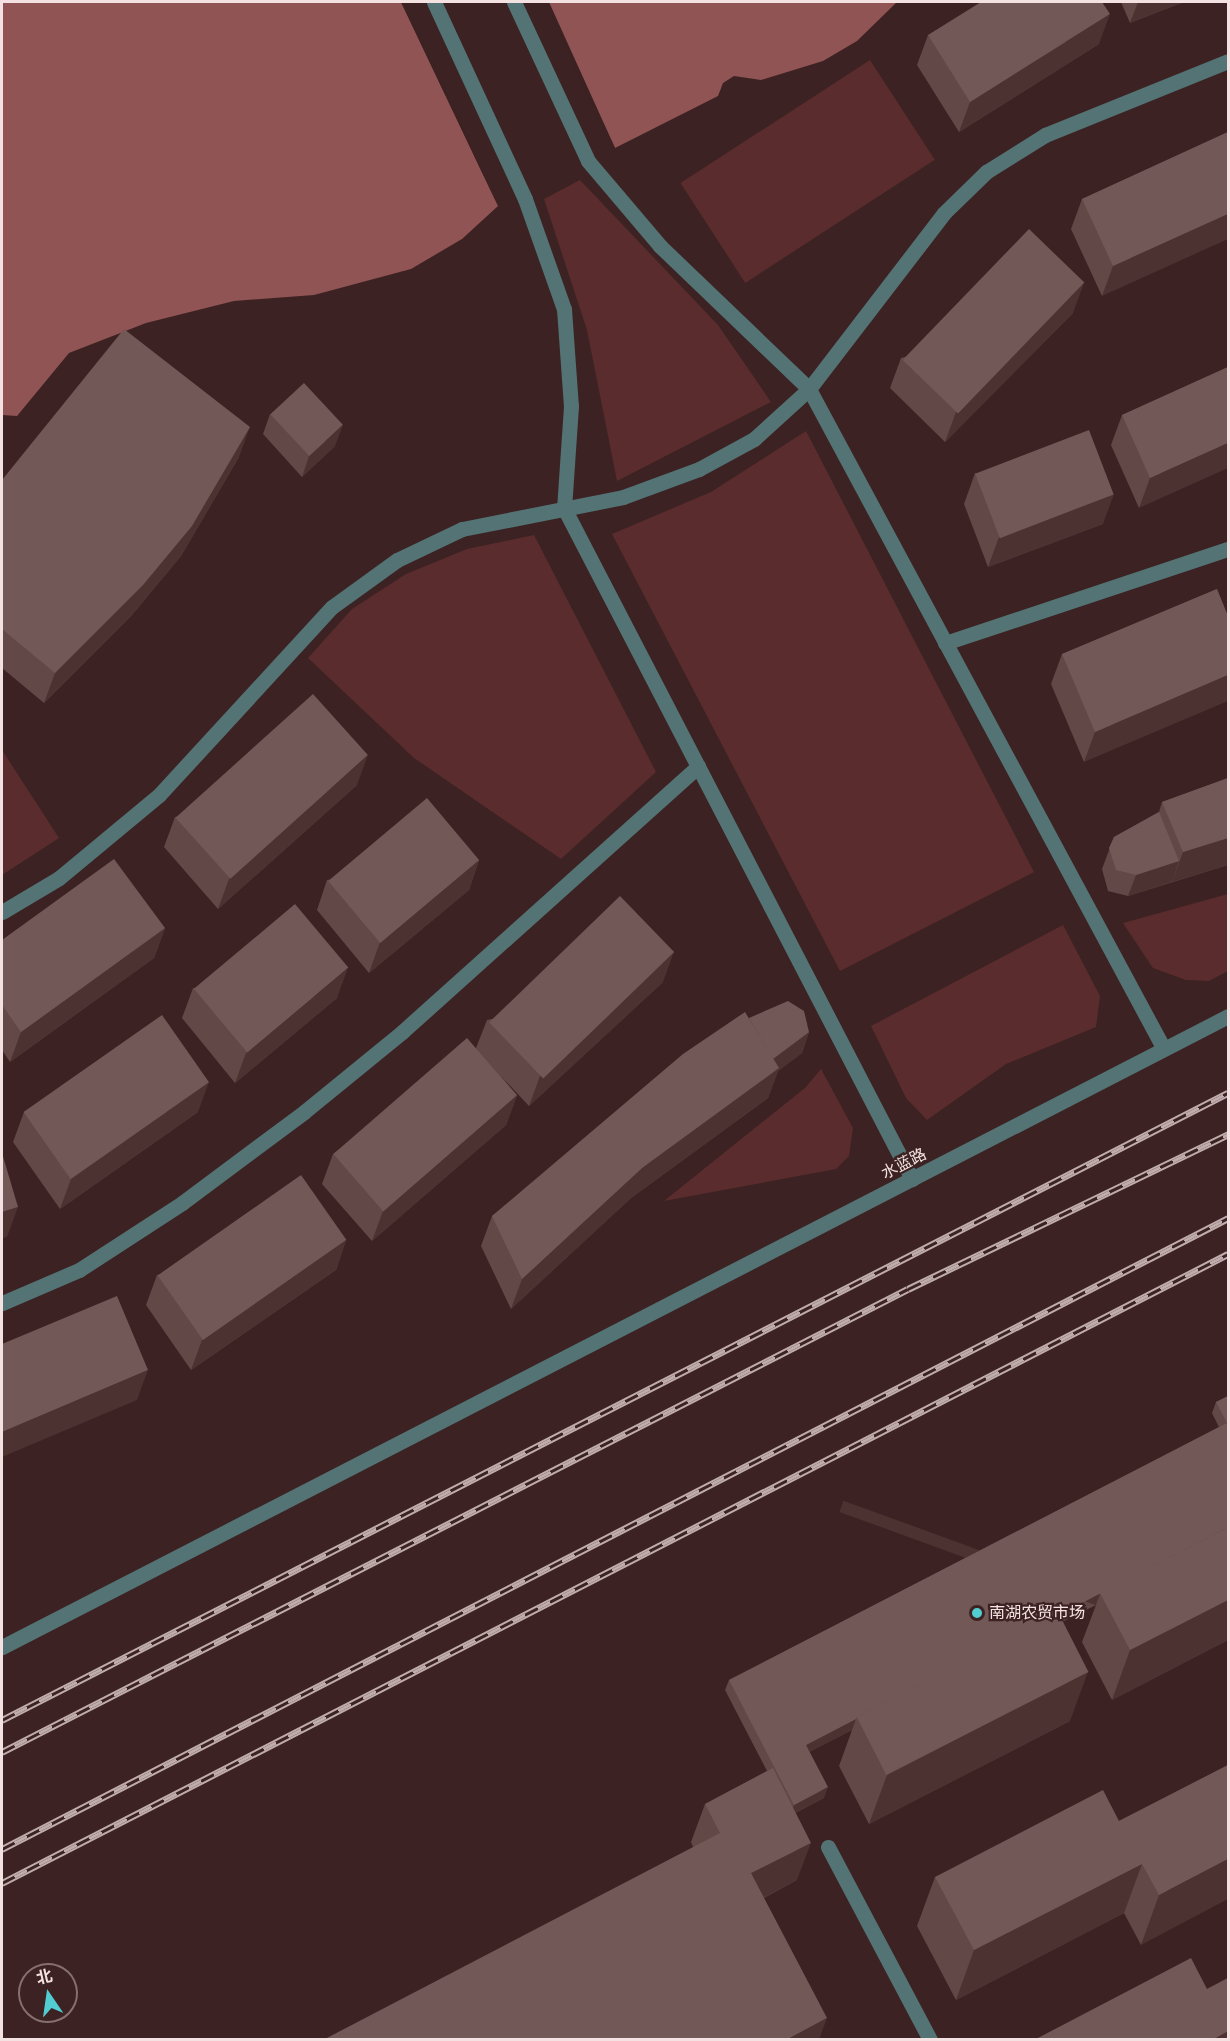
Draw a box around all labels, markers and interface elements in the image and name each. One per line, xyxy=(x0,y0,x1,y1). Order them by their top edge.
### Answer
street label: 水蓝路 xyxy=(878,1145,930,1183)
place label: 南湖农贸市场 xyxy=(989,1603,1085,1623)
marker: 南湖农贸市场 xyxy=(970,1606,984,1620)
north arrow xyxy=(18,1963,78,2023)
text: 北 xyxy=(34,1965,55,1990)

